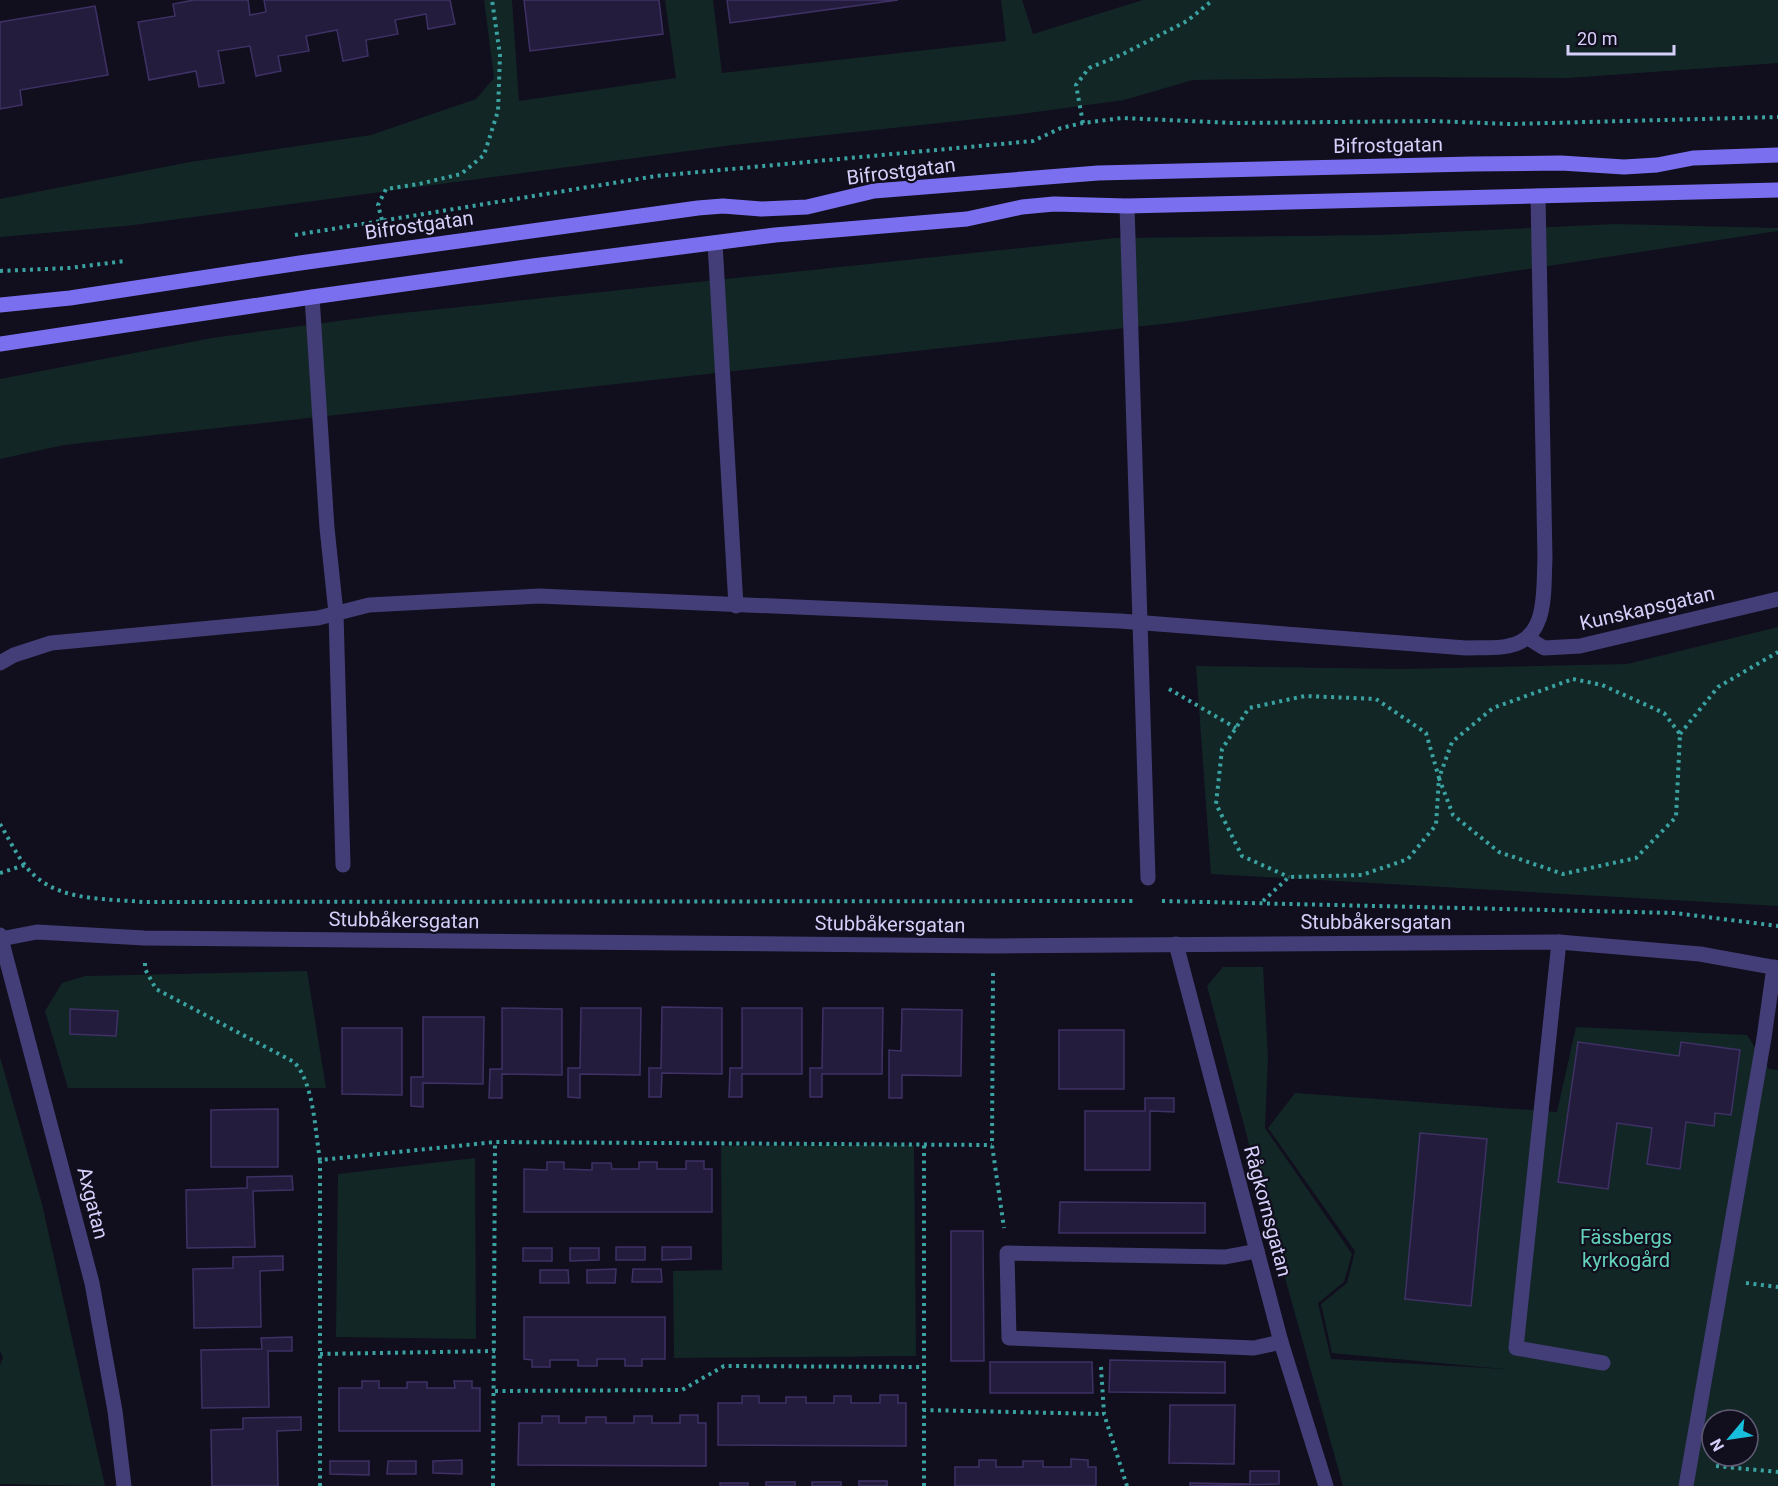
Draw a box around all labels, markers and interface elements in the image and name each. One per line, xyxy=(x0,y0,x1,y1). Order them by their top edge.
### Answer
scale bar xyxy=(1568,18,1674,56)
text: 20 m xyxy=(1577,28,1617,49)
street label: Bifrostgatan xyxy=(1333,132,1443,158)
street label: Bifrostgatan xyxy=(845,152,957,190)
street label: Bifrostgatan xyxy=(363,205,475,245)
street label: Kunskapsgatan xyxy=(1577,581,1717,635)
street label: Stubbåkersgatan xyxy=(328,907,480,933)
street label: Stubbåkersgatan xyxy=(1300,910,1452,934)
street label: Stubbåkersgatan xyxy=(814,911,966,937)
street label: Rågkornsgatan xyxy=(1239,1143,1297,1279)
street label: Axgatan xyxy=(72,1165,114,1241)
park label: Fässbergs kyrkogård xyxy=(1580,1225,1672,1272)
north arrow xyxy=(1700,1408,1760,1468)
text: N xyxy=(1706,1435,1728,1455)

